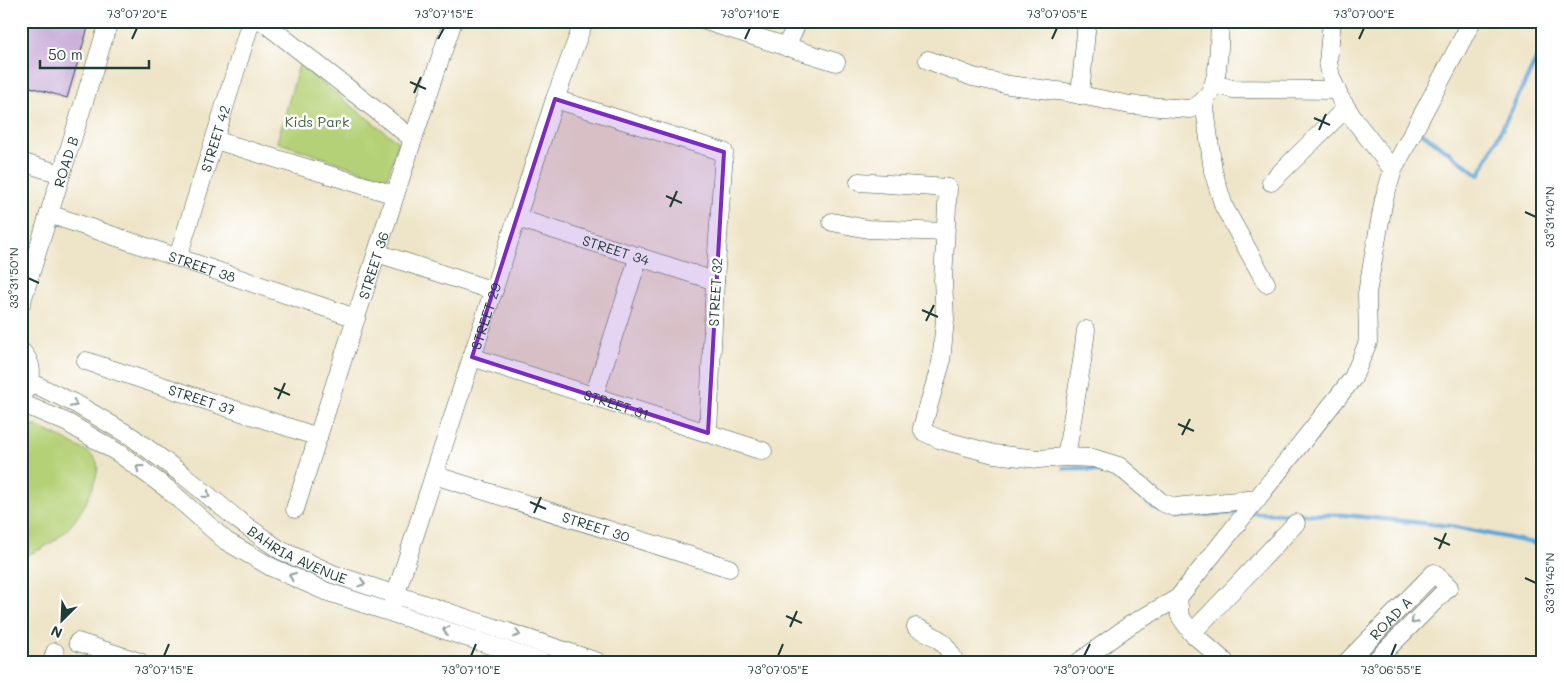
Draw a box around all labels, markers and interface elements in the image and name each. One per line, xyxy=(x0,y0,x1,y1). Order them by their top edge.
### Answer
text: 73°07'20"E xyxy=(107,5,167,21)
text: 73°07'15"E xyxy=(415,5,473,21)
text: 73°07'10"E xyxy=(721,5,780,21)
text: 73°07'05"E xyxy=(1027,5,1087,21)
text: 73°07'00"E xyxy=(1334,5,1395,21)
scale bar xyxy=(40,38,149,70)
text: 50 m xyxy=(48,44,83,64)
street label: STREET 42 xyxy=(195,103,234,174)
park label: Kids Park xyxy=(285,112,349,131)
street label: ROAD B xyxy=(48,134,82,190)
text: 33°31'40"N xyxy=(1541,186,1557,248)
street label: STREET 36 xyxy=(353,229,392,301)
street label: STREET 34 xyxy=(580,230,653,269)
street label: STREET 38 xyxy=(166,246,239,286)
text: 33°31'50"N xyxy=(5,247,21,309)
street label: STREET 32 xyxy=(704,257,726,327)
street label: STREET 29 xyxy=(466,280,505,352)
street label: STREET 37 xyxy=(166,379,238,419)
street label: STREET 31 xyxy=(582,384,652,423)
one-way arrow xyxy=(68,398,77,408)
one-way arrow xyxy=(135,465,145,474)
one-way arrow xyxy=(202,489,211,498)
street label: STREET 30 xyxy=(560,507,633,546)
street label: BAHRIA AVENUE xyxy=(244,521,350,588)
text: 33°31'45"N xyxy=(1541,553,1557,613)
one-way arrow xyxy=(288,572,297,583)
one-way arrow xyxy=(358,578,366,588)
street label: ROAD A xyxy=(1365,592,1416,643)
north arrow xyxy=(38,596,88,646)
one-way arrow xyxy=(1411,616,1420,625)
text: N xyxy=(48,621,65,643)
one-way arrow xyxy=(442,626,450,636)
one-way arrow xyxy=(512,629,520,639)
text: 73°07'15"E xyxy=(135,661,193,677)
text: 73°07'10"E xyxy=(442,661,501,677)
text: 73°07'05"E xyxy=(748,661,808,677)
text: 73°07'00"E xyxy=(1054,661,1115,677)
text: 73°06'55"E xyxy=(1361,661,1421,677)

